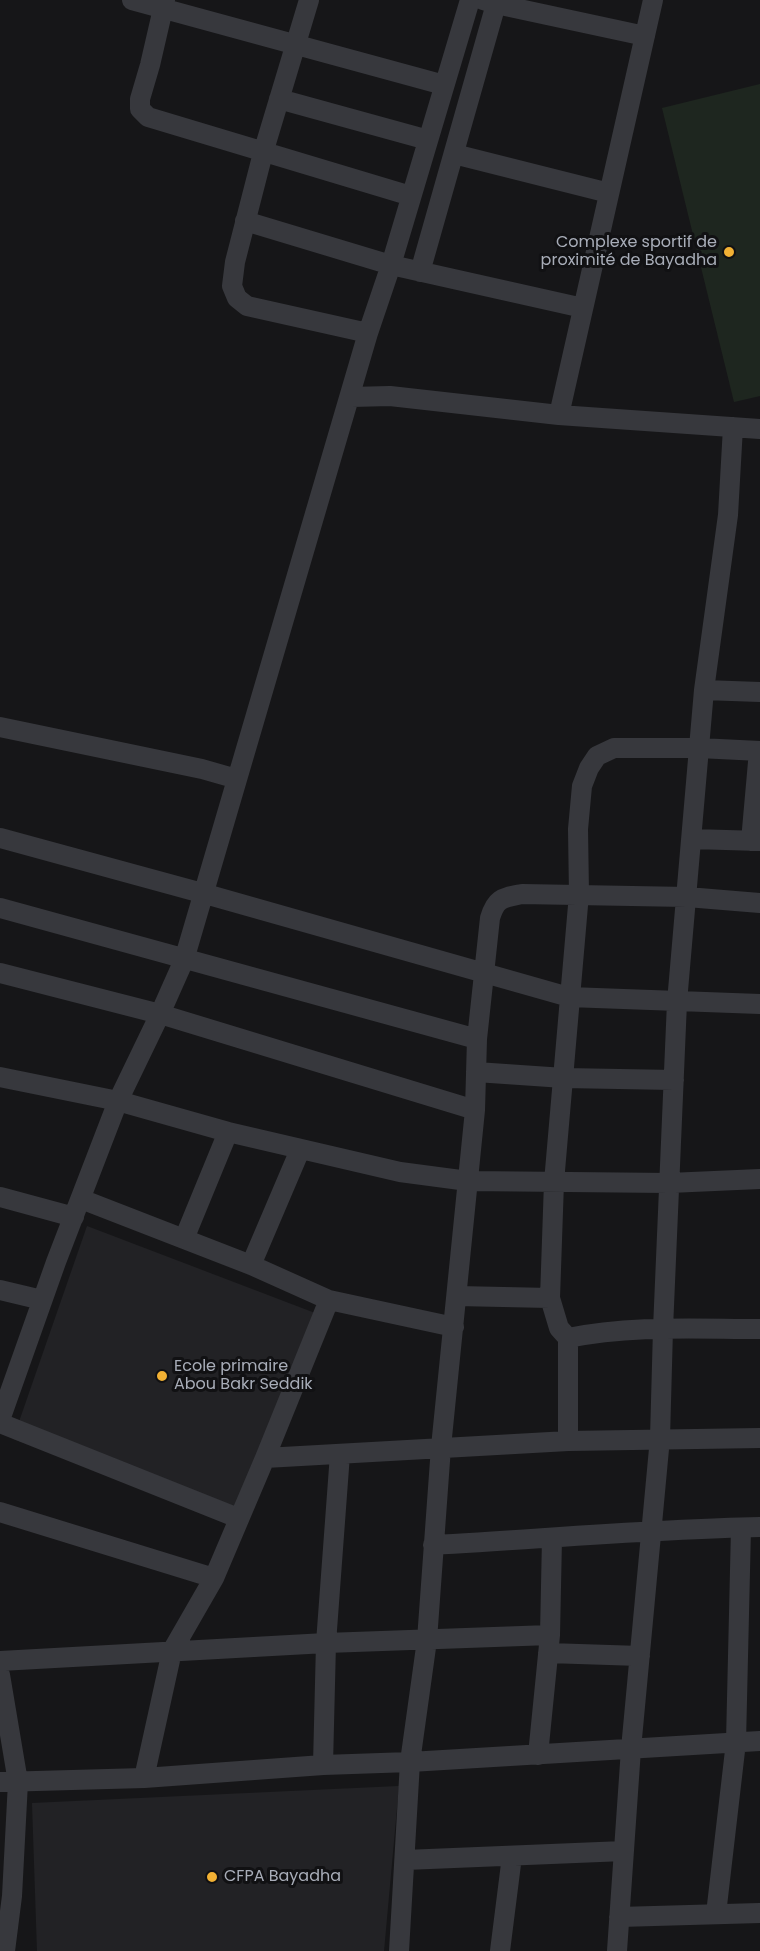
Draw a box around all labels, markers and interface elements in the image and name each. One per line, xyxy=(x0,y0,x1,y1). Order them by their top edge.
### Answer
place label: Complexe sportif de proximité de Bayadha xyxy=(541,233,717,271)
marker: Complexe sportif de proximité de Bayadha xyxy=(722,245,736,259)
place label: Ecole primaire Abou Bakr Seddik xyxy=(174,1357,313,1395)
marker: Ecole primaire Abou Bakr Seddik xyxy=(155,1369,169,1383)
place label: CFPA Bayadha xyxy=(224,1867,341,1887)
marker: CFPA Bayadha xyxy=(205,1870,219,1884)

